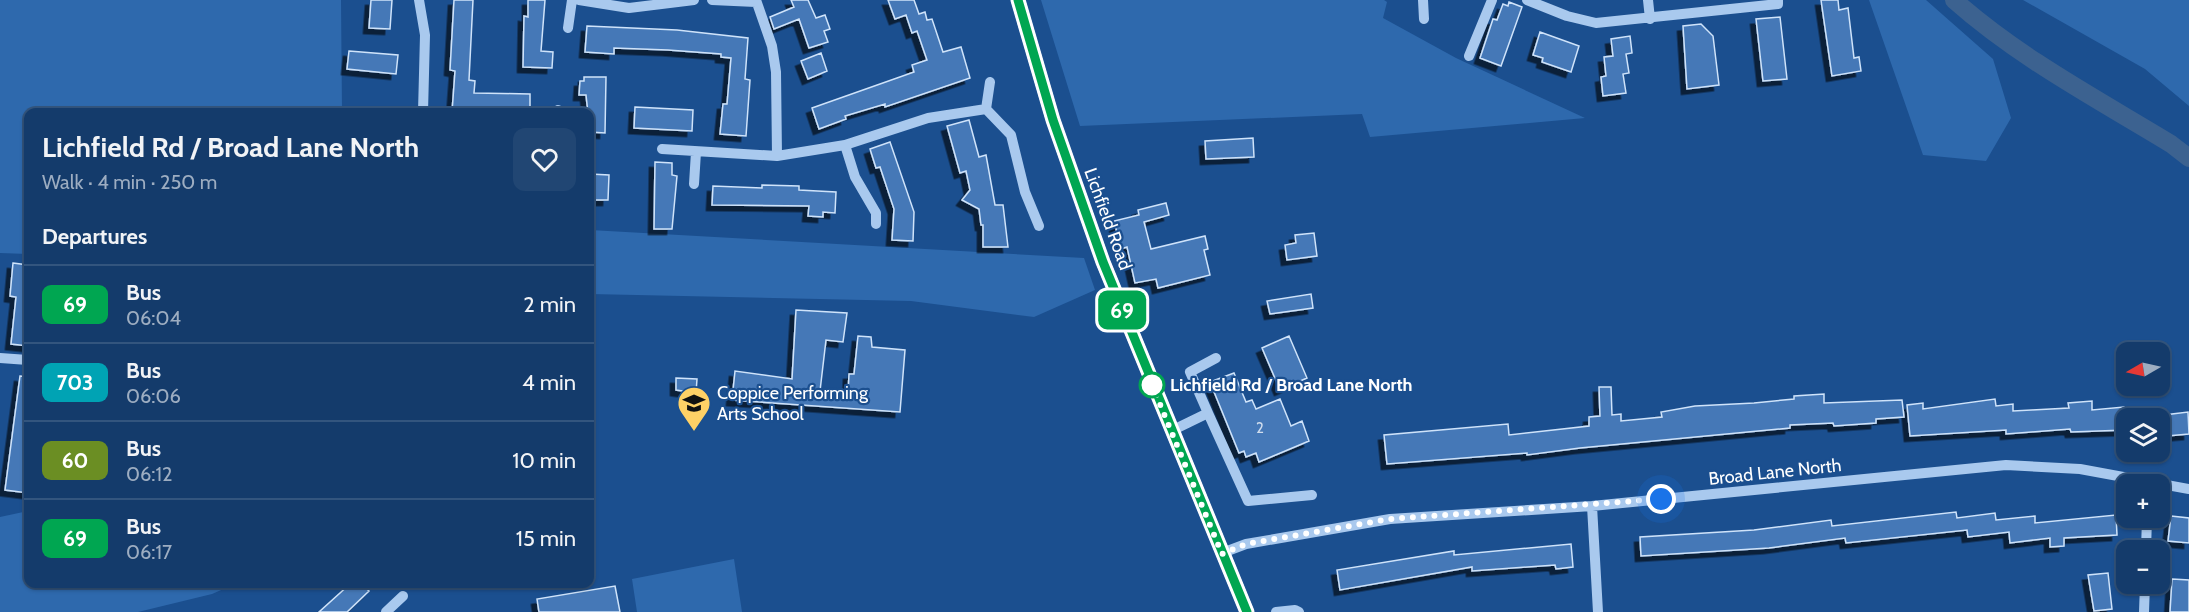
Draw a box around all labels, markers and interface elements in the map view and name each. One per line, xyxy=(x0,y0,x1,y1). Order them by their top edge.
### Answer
button: heart xyxy=(513,128,576,191)
text: Lichfield Rd / Broad Lane North xyxy=(42,130,419,164)
street label: Lichfield Road xyxy=(1079,165,1137,273)
text: Walk · 4 min · 250 m xyxy=(42,170,217,194)
text: Departures xyxy=(42,223,147,250)
text: Bus xyxy=(126,279,161,306)
line badge: 69 xyxy=(1095,290,1149,330)
text: 2 min xyxy=(523,291,576,318)
text: 69 xyxy=(63,292,87,317)
text: 69 xyxy=(1110,298,1134,323)
text: 06:04 xyxy=(126,306,181,330)
north arrow xyxy=(2116,342,2170,396)
map controls xyxy=(2116,342,2170,594)
text: Bus xyxy=(126,357,161,384)
text: 4 min xyxy=(522,369,576,396)
text: 703 xyxy=(57,370,93,395)
marker: Lichfield Rd / Broad Lane North xyxy=(1139,372,1165,398)
place label: Lichfield Rd / Broad Lane North xyxy=(1170,374,1413,396)
place label: Coppice Performing Arts School xyxy=(717,382,869,425)
text: 06:06 xyxy=(126,384,181,408)
school or university icon: Coppice Performing Arts School xyxy=(676,385,712,432)
button: layers xyxy=(2116,408,2170,462)
house number: 2 xyxy=(1256,419,1264,437)
text: Bus xyxy=(126,435,161,462)
text: 10 min xyxy=(512,447,576,474)
text: 60 xyxy=(62,448,88,473)
street label: Broad Lane North xyxy=(1707,454,1843,490)
text: 06:12 xyxy=(126,462,172,486)
button: + xyxy=(2116,474,2170,528)
your location xyxy=(1646,484,1676,514)
text: Bus xyxy=(126,513,161,540)
text: 15 min xyxy=(516,525,576,552)
text: 69 xyxy=(63,526,87,551)
text: 06:17 xyxy=(126,540,172,564)
button: − xyxy=(2116,540,2170,594)

